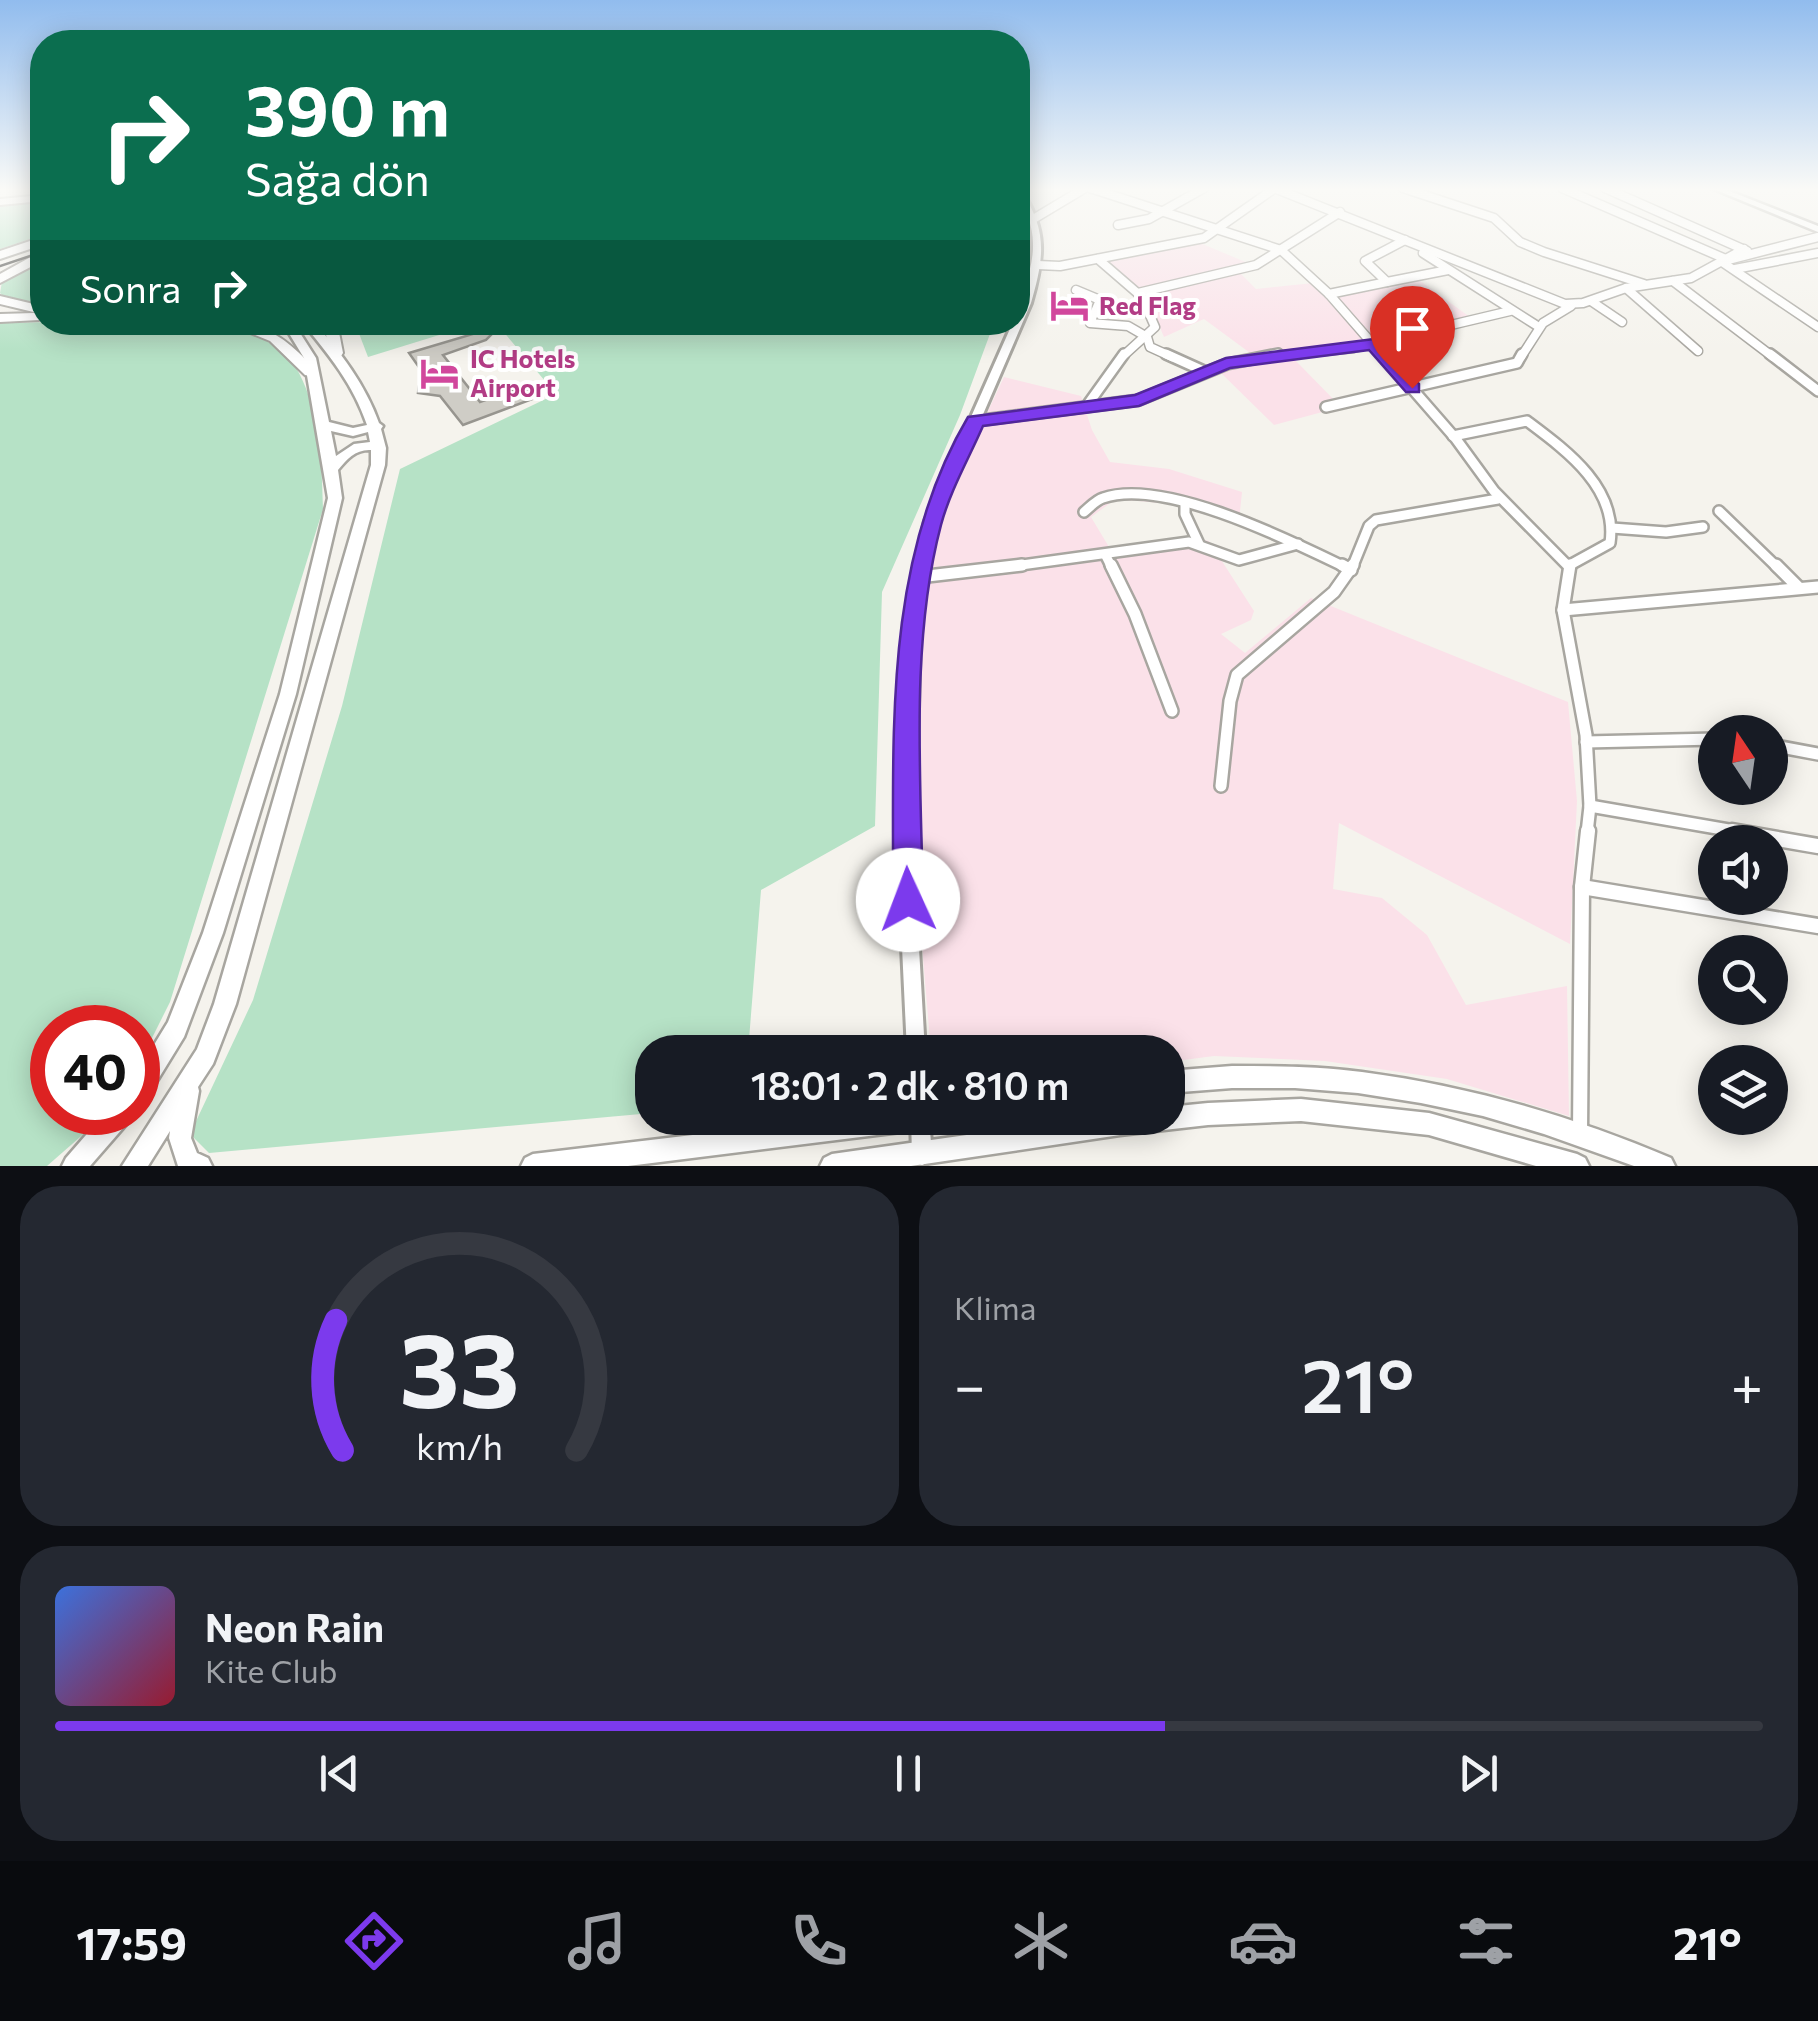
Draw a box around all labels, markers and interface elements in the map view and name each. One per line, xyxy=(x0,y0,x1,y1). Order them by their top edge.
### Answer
text: 390 m xyxy=(245,65,450,150)
icon: right xyxy=(80,70,210,200)
text: Sağa dön xyxy=(245,150,430,205)
icon: right xyxy=(201,260,256,315)
text: Sonra xyxy=(80,264,181,311)
hotel icon: Red Flag xyxy=(1048,285,1090,327)
pin xyxy=(1370,286,1455,389)
place label: Red Flag xyxy=(1099,290,1196,320)
icon: arrive xyxy=(1385,301,1440,356)
place label: IC Hotels Airport xyxy=(470,343,575,402)
hotel icon: IC Hotels Airport xyxy=(419,352,461,394)
north arrow xyxy=(1698,715,1788,805)
map controls xyxy=(1698,715,1788,1135)
button: sound xyxy=(1698,825,1788,915)
position arrow xyxy=(856,848,960,952)
button: search xyxy=(1698,935,1788,1025)
speed limit sign: 40 xyxy=(30,1005,160,1135)
button: layers xyxy=(1698,1045,1788,1135)
text: 18:01 · 2 dk · 810 m xyxy=(751,1061,1069,1108)
text: Klima xyxy=(954,1287,1036,1327)
text: 33 xyxy=(399,1302,520,1429)
text: 21° xyxy=(1301,1337,1414,1428)
text: − xyxy=(954,1350,985,1417)
text: + xyxy=(1731,1350,1763,1417)
text: km/h xyxy=(416,1424,503,1467)
text: Neon Rain xyxy=(205,1603,384,1650)
text: Kite Club xyxy=(205,1650,337,1690)
icon: previous xyxy=(312,1746,367,1801)
icon: pause xyxy=(881,1746,936,1801)
icon: next xyxy=(1451,1746,1506,1801)
icon: directions xyxy=(339,1906,409,1976)
icon: music xyxy=(562,1906,632,1976)
icon: phone xyxy=(784,1906,854,1976)
icon: climate xyxy=(1006,1906,1076,1976)
icon: car xyxy=(1228,1906,1298,1976)
icon: filters xyxy=(1451,1906,1521,1976)
text: 17:59 xyxy=(76,1914,187,1969)
text: 21° xyxy=(1673,1914,1742,1969)

